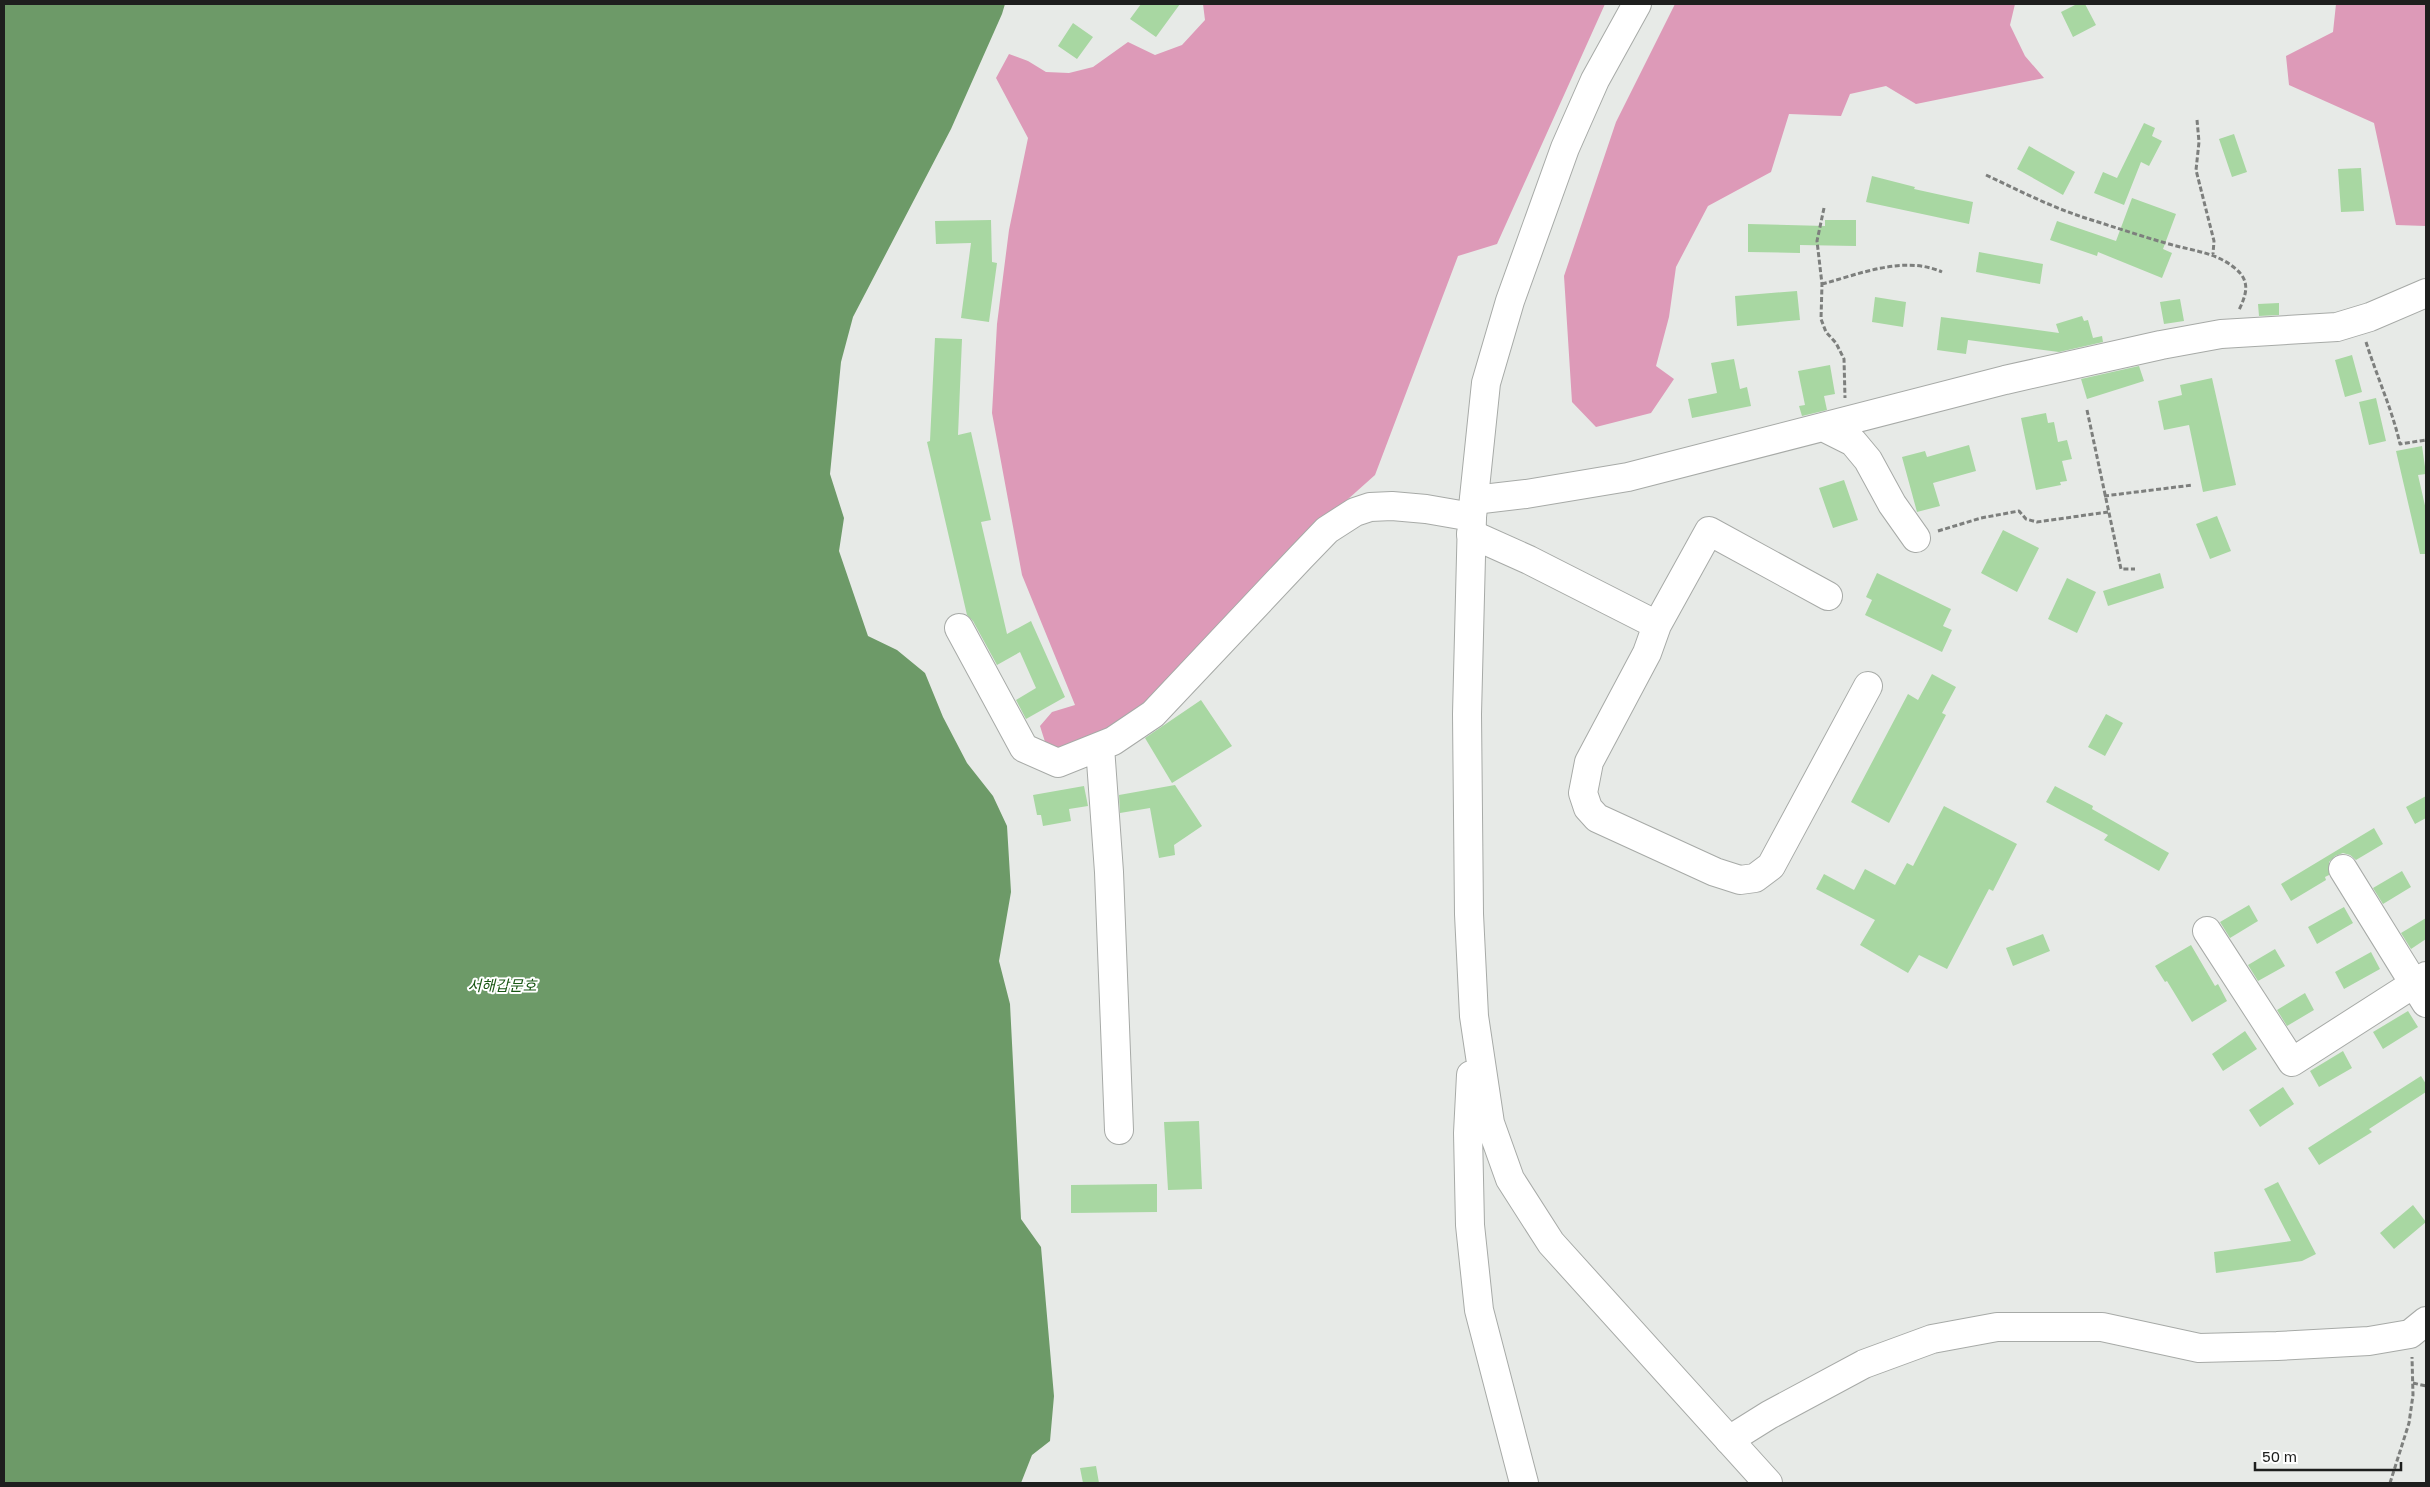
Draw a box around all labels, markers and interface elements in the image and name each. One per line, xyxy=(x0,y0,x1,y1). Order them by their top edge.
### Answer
water label: 서해갑문호 xyxy=(467,976,538,994)
scale bar xyxy=(2255,1440,2401,1472)
text: 50 m xyxy=(2262,1447,2297,1465)

